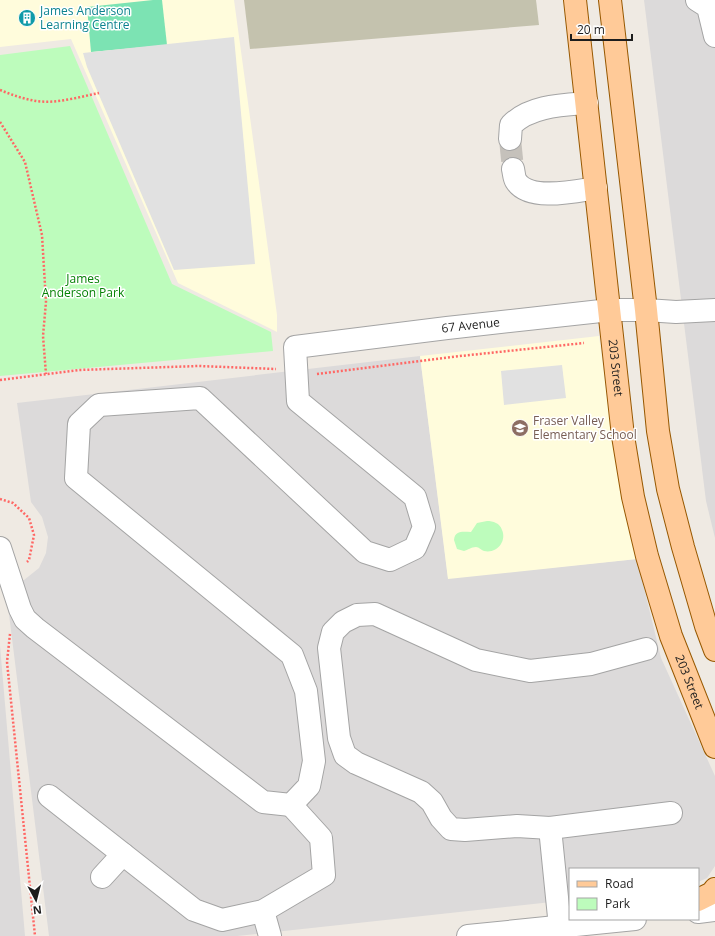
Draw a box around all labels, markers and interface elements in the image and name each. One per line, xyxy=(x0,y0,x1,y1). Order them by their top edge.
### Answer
place label: James Anderson Learning Centre xyxy=(39,2,131,33)
building icon: James Anderson Learning Centre xyxy=(17,8,37,28)
scale bar xyxy=(571,16,632,42)
text: 20 m xyxy=(577,21,605,38)
park label: James Anderson Park xyxy=(42,270,125,301)
street label: 67 Avenue xyxy=(440,313,501,337)
street label: 203 Street xyxy=(604,338,628,397)
place label: Fraser Valley Elementary School xyxy=(533,412,637,443)
school or university icon: Fraser Valley Elementary School xyxy=(510,418,530,438)
street label: 203 Street xyxy=(671,652,708,712)
legend xyxy=(569,868,699,920)
text: Road xyxy=(605,875,634,892)
north arrow xyxy=(16,880,56,920)
text: Park xyxy=(605,895,631,912)
text: N xyxy=(32,902,43,918)

